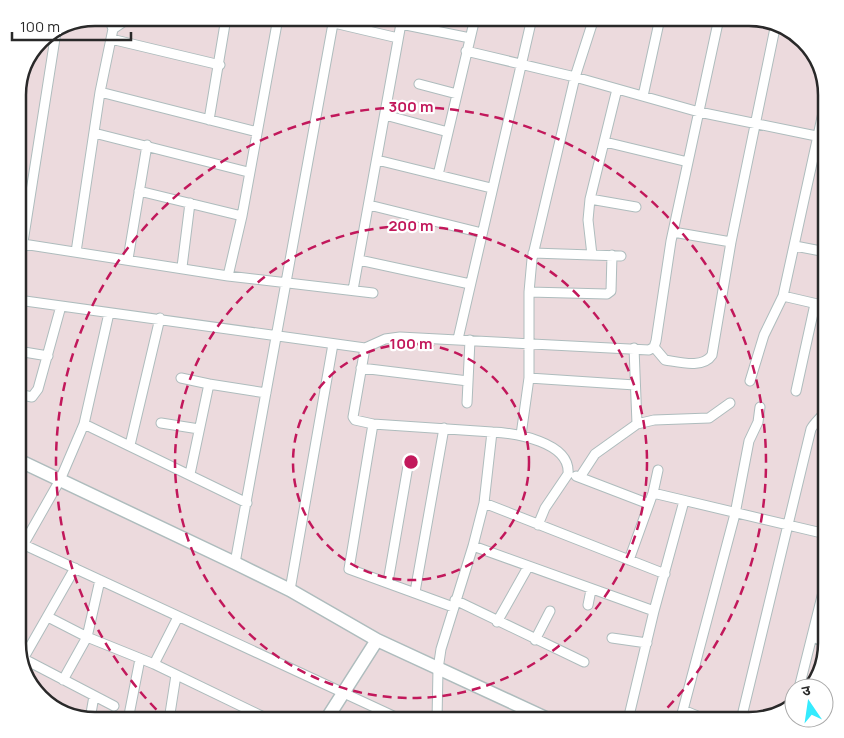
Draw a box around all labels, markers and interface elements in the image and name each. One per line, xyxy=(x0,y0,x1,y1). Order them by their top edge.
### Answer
scale bar xyxy=(12,10,131,42)
text: 100 m xyxy=(20,16,60,37)
text: 300 m xyxy=(389,96,433,117)
text: 200 m xyxy=(388,215,434,236)
text: 100 m xyxy=(390,333,432,354)
centre of rings xyxy=(402,453,420,471)
north arrow xyxy=(784,678,834,728)
text: उ xyxy=(800,679,813,700)

